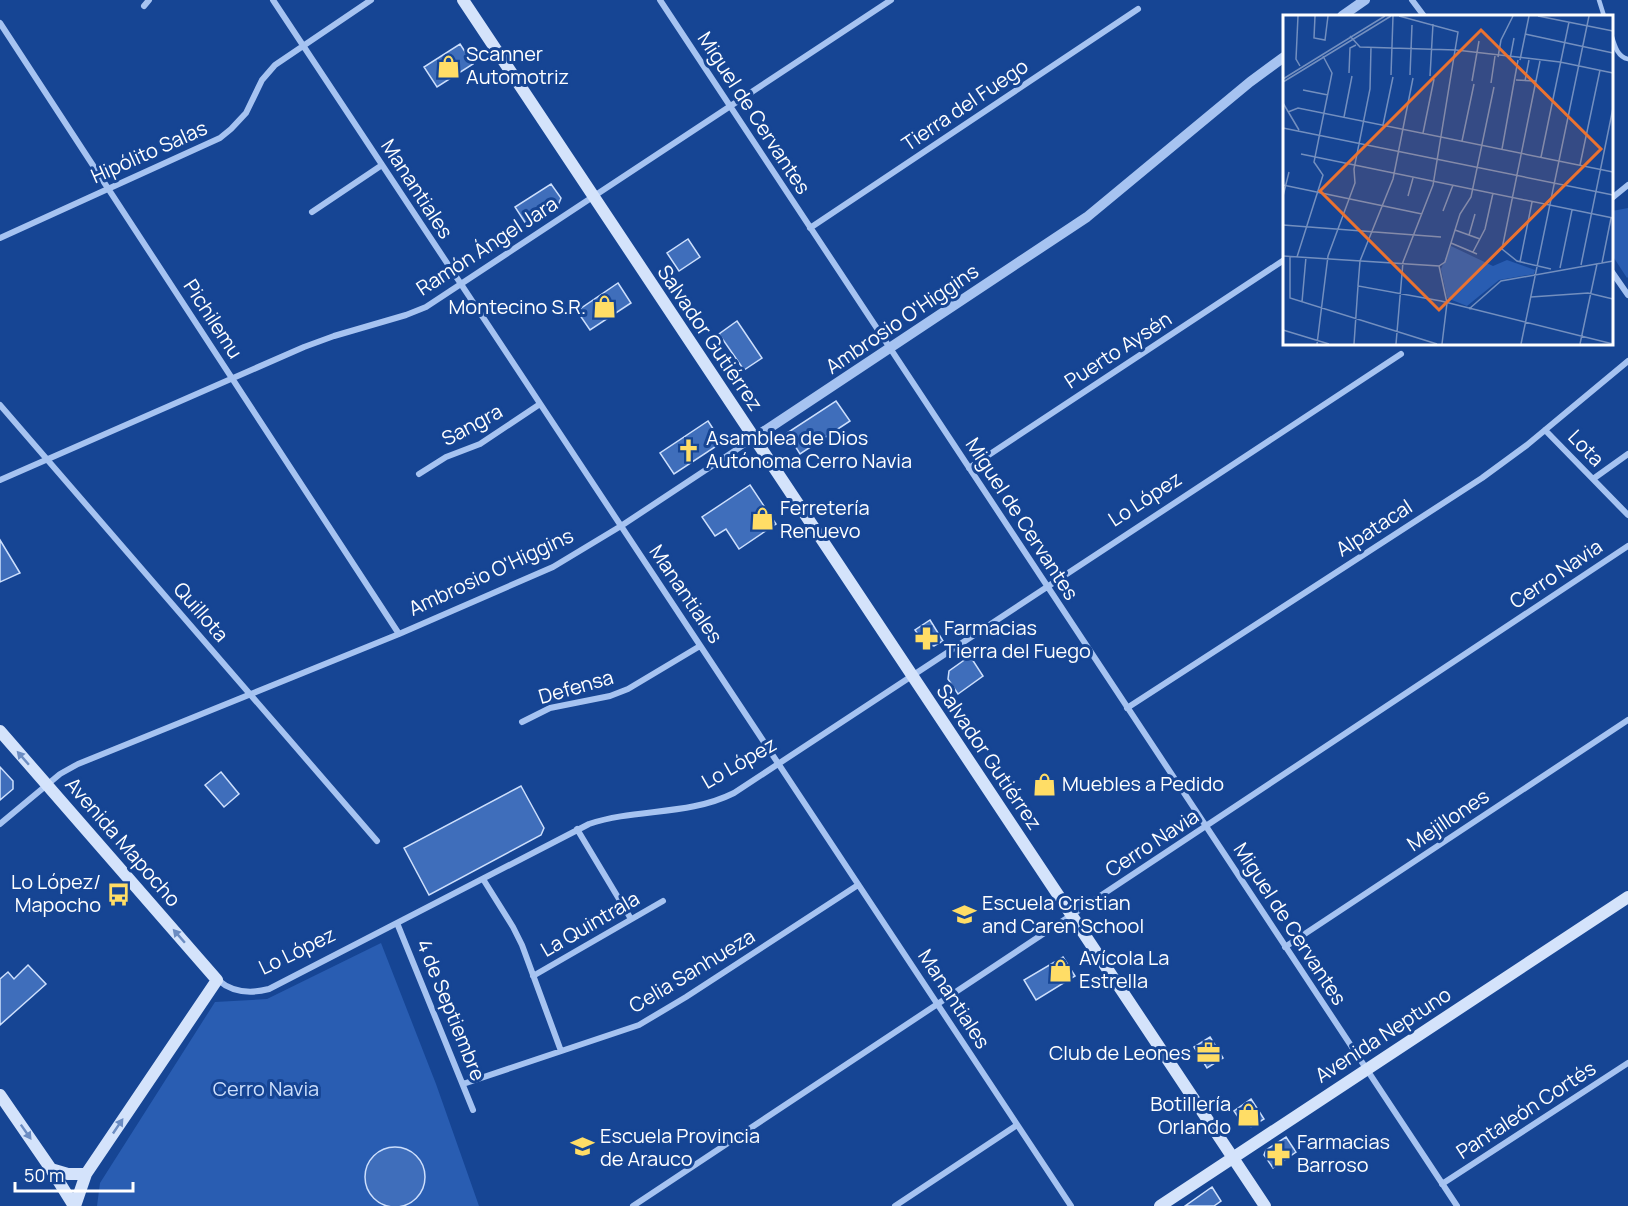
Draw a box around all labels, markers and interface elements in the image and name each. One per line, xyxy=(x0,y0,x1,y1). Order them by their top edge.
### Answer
inset map xyxy=(1283,15,1613,345)
street label: Miguel de Cervantes xyxy=(692,26,817,199)
place label: Scanner Automotriz xyxy=(466,40,569,90)
street label: Tierra del Fuego xyxy=(896,52,1033,157)
shop icon: Scanner Automotriz xyxy=(435,53,461,79)
street label: Hipólito Salas xyxy=(86,114,211,189)
street label: Manantiales xyxy=(375,134,460,244)
street label: Ramón Ángel Jara xyxy=(411,190,563,301)
street label: Ambrosio O'Higgins xyxy=(820,257,983,380)
street label: Salvador Gutiérrez xyxy=(652,259,769,416)
street label: Pichilemu xyxy=(178,274,249,364)
place label: Montecino S.R. xyxy=(449,293,586,320)
shop icon: Montecino S.R. xyxy=(591,294,617,320)
street label: Puerto Aysén xyxy=(1059,305,1176,394)
street label: Sangra xyxy=(437,397,507,452)
street label: Lota xyxy=(1562,423,1610,472)
place label: Asamblea de Dios Autónoma Cerro Navia xyxy=(706,424,912,474)
street label: Miguel de Cervantes xyxy=(960,432,1085,605)
church icon: Asamblea de Dios Autónoma Cerro Navia xyxy=(675,437,701,463)
street label: Lo López xyxy=(1103,465,1187,532)
street label: Alpatacal xyxy=(1330,493,1417,562)
place label: Ferretería Renuevo xyxy=(780,494,870,544)
shop icon: Ferretería Renuevo xyxy=(749,506,775,532)
street label: Ambrosio O'Higgins xyxy=(404,521,578,622)
street label: Cerro Navia xyxy=(1504,533,1607,615)
street label: Manantiales xyxy=(644,539,729,648)
street label: Quillota xyxy=(168,576,235,647)
place label: Farmacias Tierra del Fuego xyxy=(944,614,1091,664)
pharmacy icon: Farmacias Tierra del Fuego xyxy=(913,626,939,652)
street label: Defensa xyxy=(535,663,616,710)
street label: Salvador Gutiérrez xyxy=(931,678,1048,835)
street label: Lo López xyxy=(696,730,781,795)
one-way arrow xyxy=(17,750,30,765)
place label: Muebles a Pedido xyxy=(1062,770,1224,797)
street label: Avenida Mapocho xyxy=(60,771,187,912)
shop icon: Muebles a Pedido xyxy=(1031,771,1057,797)
street label: Mejillones xyxy=(1401,782,1494,857)
street label: Cerro Navia xyxy=(1100,802,1204,883)
street label: Miguel de Cervantes xyxy=(1228,837,1353,1010)
place label: Lo López/ Mapocho xyxy=(11,868,101,918)
bus stop icon: Lo López/ Mapocho xyxy=(106,881,132,907)
street label: La Quintrala xyxy=(535,884,644,963)
place label: Escuela Cristian and Caren School xyxy=(982,889,1144,939)
school or university icon: Escuela Cristian and Caren School xyxy=(951,901,977,927)
street label: Lo López xyxy=(254,920,340,981)
street label: Celia Sanhueza xyxy=(624,922,760,1019)
one-way arrow xyxy=(173,929,186,944)
street label: 4 de Septiembre xyxy=(411,935,492,1085)
street label: Manantiales xyxy=(912,944,997,1054)
place label: Avícola La Estrella xyxy=(1079,944,1169,994)
shop icon: Avícola La Estrella xyxy=(1048,957,1074,983)
street label: Avenida Neptuno xyxy=(1310,980,1456,1089)
place label: Club de Leones xyxy=(1049,1039,1191,1066)
office icon: Club de Leones xyxy=(1196,1040,1222,1066)
street label: Pantaleón Cortés xyxy=(1451,1054,1601,1165)
park label: Cerro Navia xyxy=(213,1075,319,1102)
place label: Botillería Orlando xyxy=(1150,1090,1231,1140)
shop icon: Botillería Orlando xyxy=(1236,1102,1262,1128)
one-way arrow xyxy=(113,1118,124,1134)
place label: Escuela Provincia de Arauco xyxy=(600,1122,760,1172)
one-way arrow xyxy=(20,1123,32,1139)
place label: Farmacias Barroso xyxy=(1297,1128,1390,1178)
school or university icon: Escuela Provincia de Arauco xyxy=(569,1134,595,1160)
pharmacy icon: Farmacias Barroso xyxy=(1266,1141,1292,1167)
scale bar xyxy=(15,1155,134,1193)
text: 50 m xyxy=(24,1163,64,1187)

